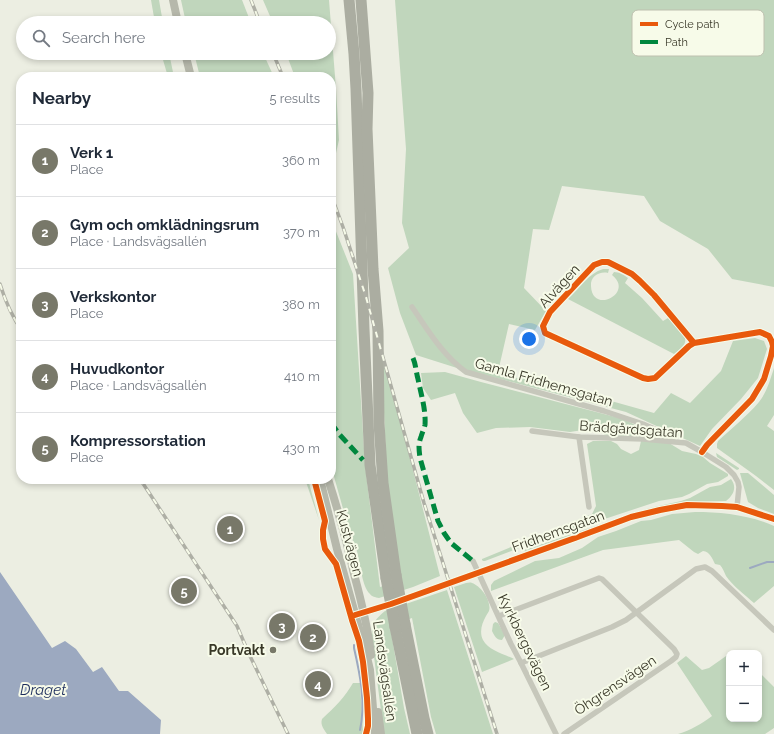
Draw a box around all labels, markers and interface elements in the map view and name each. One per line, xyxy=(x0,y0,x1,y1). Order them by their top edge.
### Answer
legend xyxy=(632,10,764,56)
search box xyxy=(16,16,336,60)
text: Cycle path xyxy=(665,18,719,31)
icon: search xyxy=(30,27,52,49)
text: Search here xyxy=(62,29,145,47)
text: Path xyxy=(665,36,688,49)
text: Nearby xyxy=(32,88,91,108)
text: 5 results xyxy=(269,91,320,106)
text: Verk 1 xyxy=(70,144,113,162)
text: 1 xyxy=(42,153,48,168)
text: 360 m xyxy=(282,153,320,168)
text: Place xyxy=(70,162,103,177)
text: Gym och omklädningsrum xyxy=(70,216,259,234)
text: 2 xyxy=(41,225,49,240)
text: 370 m xyxy=(283,225,320,240)
text: Place · Landsvägsallén xyxy=(70,234,207,249)
street label: Alvägen xyxy=(535,261,583,311)
text: Verkskontor xyxy=(70,288,156,306)
text: 3 xyxy=(41,297,49,312)
text: 380 m xyxy=(282,297,320,312)
text: Place xyxy=(70,306,103,321)
your location xyxy=(519,329,539,349)
street label: Gamla Fridhemsgatan xyxy=(473,355,615,409)
text: Huvudkontor xyxy=(70,360,164,378)
text: 4 xyxy=(41,369,49,384)
text: 410 m xyxy=(284,369,320,384)
text: Place · Landsvägsallén xyxy=(70,378,207,393)
street label: Brädgårdsgatan xyxy=(579,417,683,441)
text: Kompressorstation xyxy=(70,432,206,450)
text: 5 xyxy=(41,441,49,456)
text: 430 m xyxy=(283,441,320,456)
text: Place xyxy=(70,450,103,465)
street label: Fridhemsgatan xyxy=(510,507,606,555)
street label: Kustvägen xyxy=(333,508,367,578)
pin: 1 xyxy=(217,514,243,544)
pin: 5 xyxy=(171,576,197,606)
street label: Kyrkbergsvägen xyxy=(495,591,555,693)
pin: 3 xyxy=(269,611,295,641)
street label: Landsvägsallén xyxy=(370,620,400,722)
pin: 2 xyxy=(300,622,326,652)
place label: Portvakt xyxy=(208,642,266,658)
marker: Portvakt xyxy=(268,645,278,655)
street label: Öhgrensvägen xyxy=(570,650,659,718)
map controls xyxy=(726,650,762,722)
button: + xyxy=(726,650,762,686)
pin: 4 xyxy=(305,669,331,699)
water label: Draget xyxy=(20,681,66,699)
button: − xyxy=(726,686,762,722)

